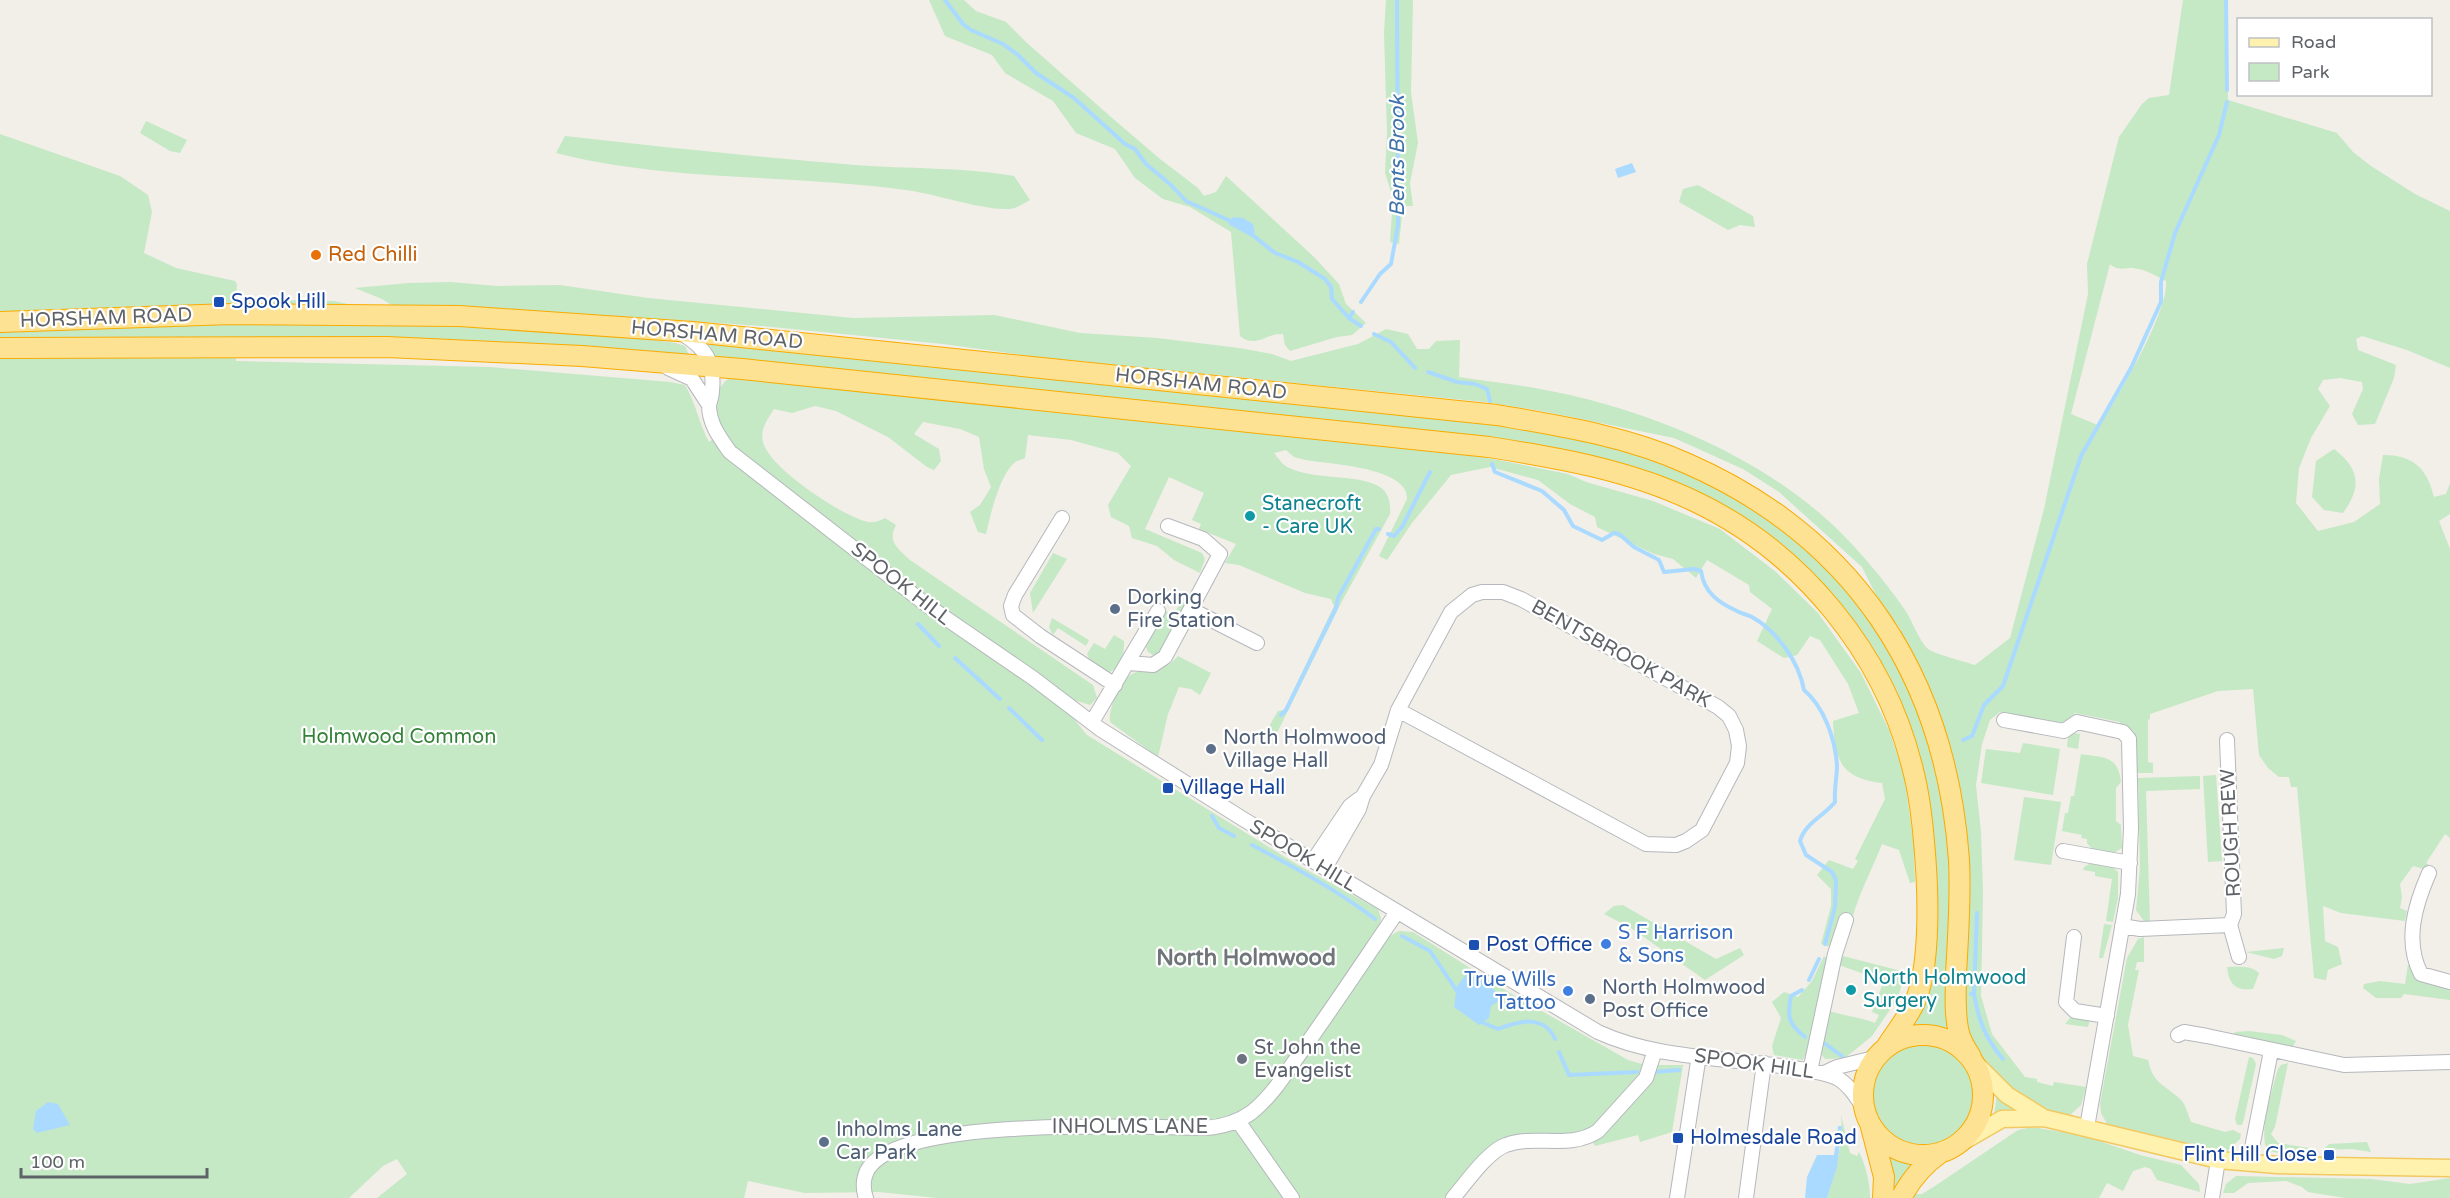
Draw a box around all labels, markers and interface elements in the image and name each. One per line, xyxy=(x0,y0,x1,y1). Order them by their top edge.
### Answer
legend xyxy=(2237,18,2432,96)
text: Road xyxy=(2291,31,2336,53)
text: Park xyxy=(2291,61,2330,83)
water label: Bents Brook xyxy=(1385,94,1410,217)
place label: Red Chilli xyxy=(328,243,417,267)
marker: Red Chilli xyxy=(309,248,323,262)
place label: Spook Hill xyxy=(231,290,326,314)
marker: Spook Hill xyxy=(212,295,226,309)
street label: HORSHAM ROAD xyxy=(19,303,193,333)
street label: HORSHAM ROAD xyxy=(630,316,804,354)
street label: HORSHAM ROAD xyxy=(1114,363,1288,405)
place label: Stanecroft - Care UK xyxy=(1262,492,1362,539)
marker: Stanecroft - Care UK xyxy=(1243,509,1257,523)
street label: SPOOK HILL xyxy=(846,537,956,631)
place label: Dorking Fire Station xyxy=(1127,586,1235,633)
street label: BENTSBROOK PARK xyxy=(1527,595,1715,713)
marker: Dorking Fire Station xyxy=(1108,602,1122,616)
park label: Holmwood Common xyxy=(302,725,496,749)
place label: North Holmwood Village Hall xyxy=(1223,726,1386,773)
marker: North Holmwood Village Hall xyxy=(1204,742,1218,756)
street label: ROUGH REW xyxy=(2216,768,2246,898)
place label: Village Hall xyxy=(1180,776,1285,800)
marker: Village Hall xyxy=(1161,781,1175,795)
street label: SPOOK HILL xyxy=(1245,815,1361,898)
place label: S F Harrison & Sons xyxy=(1618,921,1733,968)
place label: Post Office xyxy=(1486,933,1592,957)
marker: S F Harrison & Sons xyxy=(1599,937,1613,951)
marker: Post Office xyxy=(1467,938,1481,952)
district label: North Holmwood xyxy=(1156,945,1336,971)
place label: North Holmwood Surgery xyxy=(1863,966,2026,1013)
place label: True Wills Tattoo xyxy=(1464,968,1556,1015)
place label: North Holmwood Post Office xyxy=(1602,976,1765,1023)
marker: North Holmwood Surgery xyxy=(1844,983,1858,997)
marker: True Wills Tattoo xyxy=(1561,984,1575,998)
marker: North Holmwood Post Office xyxy=(1583,992,1597,1006)
place label: St John the Evangelist xyxy=(1254,1036,1361,1083)
street label: SPOOK HILL xyxy=(1693,1044,1816,1084)
marker: St John the Evangelist xyxy=(1235,1052,1249,1066)
street label: INHOLMS LANE xyxy=(1052,1115,1208,1139)
place label: Inholms Lane Car Park xyxy=(836,1118,962,1165)
place label: Holmesdale Road xyxy=(1690,1126,1857,1150)
marker: Holmesdale Road xyxy=(1671,1131,1685,1145)
marker: Inholms Lane Car Park xyxy=(817,1135,831,1149)
scale bar xyxy=(21,1141,207,1179)
place label: Flint Hill Close xyxy=(2183,1143,2317,1167)
marker: Flint Hill Close xyxy=(2322,1148,2336,1162)
text: 100 m xyxy=(30,1151,85,1173)

